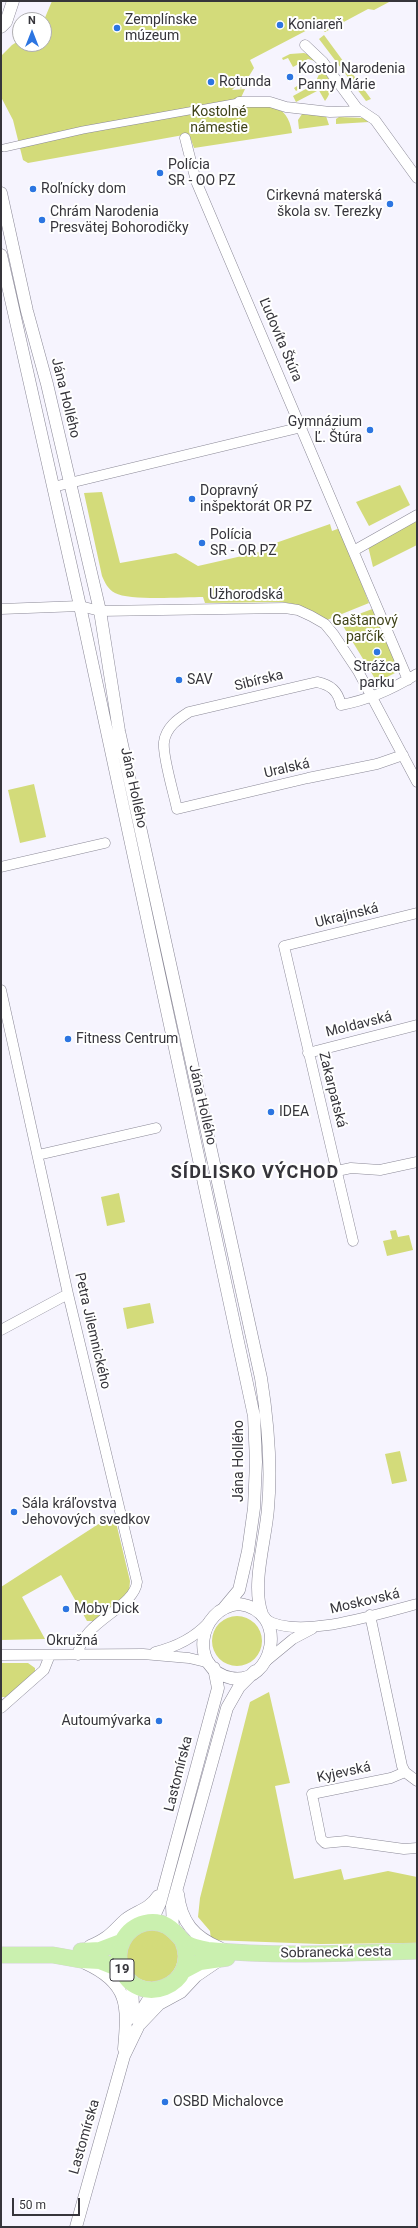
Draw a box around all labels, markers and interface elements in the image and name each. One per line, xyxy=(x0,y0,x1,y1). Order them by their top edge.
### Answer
north arrow xyxy=(12,12,52,52)
place label: Zemplínske múzeum xyxy=(125,12,197,44)
text: N xyxy=(28,14,36,27)
place label: Koniareň xyxy=(288,17,343,33)
marker: Koniareň xyxy=(275,20,285,30)
marker: Zemplínske múzeum xyxy=(112,23,122,33)
place label: Kostol Narodenia Panny Márie xyxy=(298,61,405,94)
marker: Kostol Narodenia Panny Márie xyxy=(285,72,295,82)
place label: Rotunda xyxy=(219,74,271,90)
marker: Rotunda xyxy=(206,77,216,87)
park label: Kostolné námestie xyxy=(190,104,248,136)
place label: Polícia SR - OO PZ xyxy=(168,157,236,190)
marker: Polícia SR - OO PZ xyxy=(155,168,165,178)
place label: Roľnícky dom xyxy=(41,181,126,197)
marker: Roľnícky dom xyxy=(28,184,38,194)
place label: Cirkevná materská škola sv. Terezky xyxy=(266,188,382,220)
marker: Cirkevná materská škola sv. Terezky xyxy=(385,199,395,209)
place label: Chrám Narodenia Presvätej Bohorodičky xyxy=(50,204,189,236)
marker: Chrám Narodenia Presvätej Bohorodičky xyxy=(37,215,47,225)
street label: Ľudovíta Štúra xyxy=(255,296,305,384)
street label: Jána Hollého xyxy=(47,356,83,440)
place label: Gymnázium Ľ. Štúra xyxy=(288,414,362,446)
marker: Gymnázium Ľ. Štúra xyxy=(365,425,375,435)
place label: Dopravný inšpektorát OR PZ xyxy=(200,483,312,516)
marker: Dopravný inšpektorát OR PZ xyxy=(187,494,197,504)
place label: Polícia SR - OR PZ xyxy=(210,527,277,560)
marker: Polícia SR - OR PZ xyxy=(197,538,207,548)
street label: Užhorodská xyxy=(209,587,283,603)
park label: Gaštanový parčík xyxy=(332,613,398,646)
marker: Strážca parku xyxy=(372,647,382,657)
place label: Strážca parku xyxy=(354,659,400,692)
street label: Sibírska xyxy=(233,667,285,695)
place label: SAV xyxy=(187,672,213,688)
marker: SAV xyxy=(174,675,184,685)
street label: Jána Hollého xyxy=(116,746,150,830)
street label: Uralská xyxy=(262,756,312,782)
street label: Ukrajinská xyxy=(314,900,380,932)
street label: Moldavská xyxy=(324,1009,394,1041)
place label: Fitness Centrum xyxy=(76,1031,178,1047)
marker: Fitness Centrum xyxy=(63,1034,73,1044)
street label: Zakarpatská xyxy=(314,1050,350,1130)
street label: Jána Hollého xyxy=(185,1063,219,1147)
place label: IDEA xyxy=(279,1104,309,1120)
marker: IDEA xyxy=(266,1107,276,1117)
district label: SÍDLISKO VÝCHOD xyxy=(171,1162,339,1184)
street label: Petra Jilemnického xyxy=(70,1271,114,1391)
street label: Jána Hollého xyxy=(231,1420,247,1502)
place label: Sála kráľovstva Jehovových svedkov xyxy=(22,1496,150,1528)
marker: Sála kráľovstva Jehovových svedkov xyxy=(9,1507,19,1517)
street label: Moskovská xyxy=(328,1586,402,1618)
place label: Moby Dick xyxy=(74,1601,139,1617)
marker: Moby Dick xyxy=(61,1604,71,1614)
street label: Okružná xyxy=(46,1633,98,1649)
place label: Autoumývarka xyxy=(61,1713,151,1729)
marker: Autoumývarka xyxy=(154,1716,164,1726)
street label: Lastomírska xyxy=(162,1734,196,1814)
street label: Kyjevská xyxy=(316,1759,372,1787)
street label: Sobranecká cesta xyxy=(280,1944,392,1962)
road number: 19 xyxy=(110,1959,134,1981)
place label: OSBD Michalovce xyxy=(173,2094,283,2110)
marker: OSBD Michalovce xyxy=(160,2097,170,2107)
street label: Lastomírska xyxy=(66,2098,104,2176)
scale bar xyxy=(14,2190,82,2216)
text: 50 m xyxy=(19,2198,46,2212)

